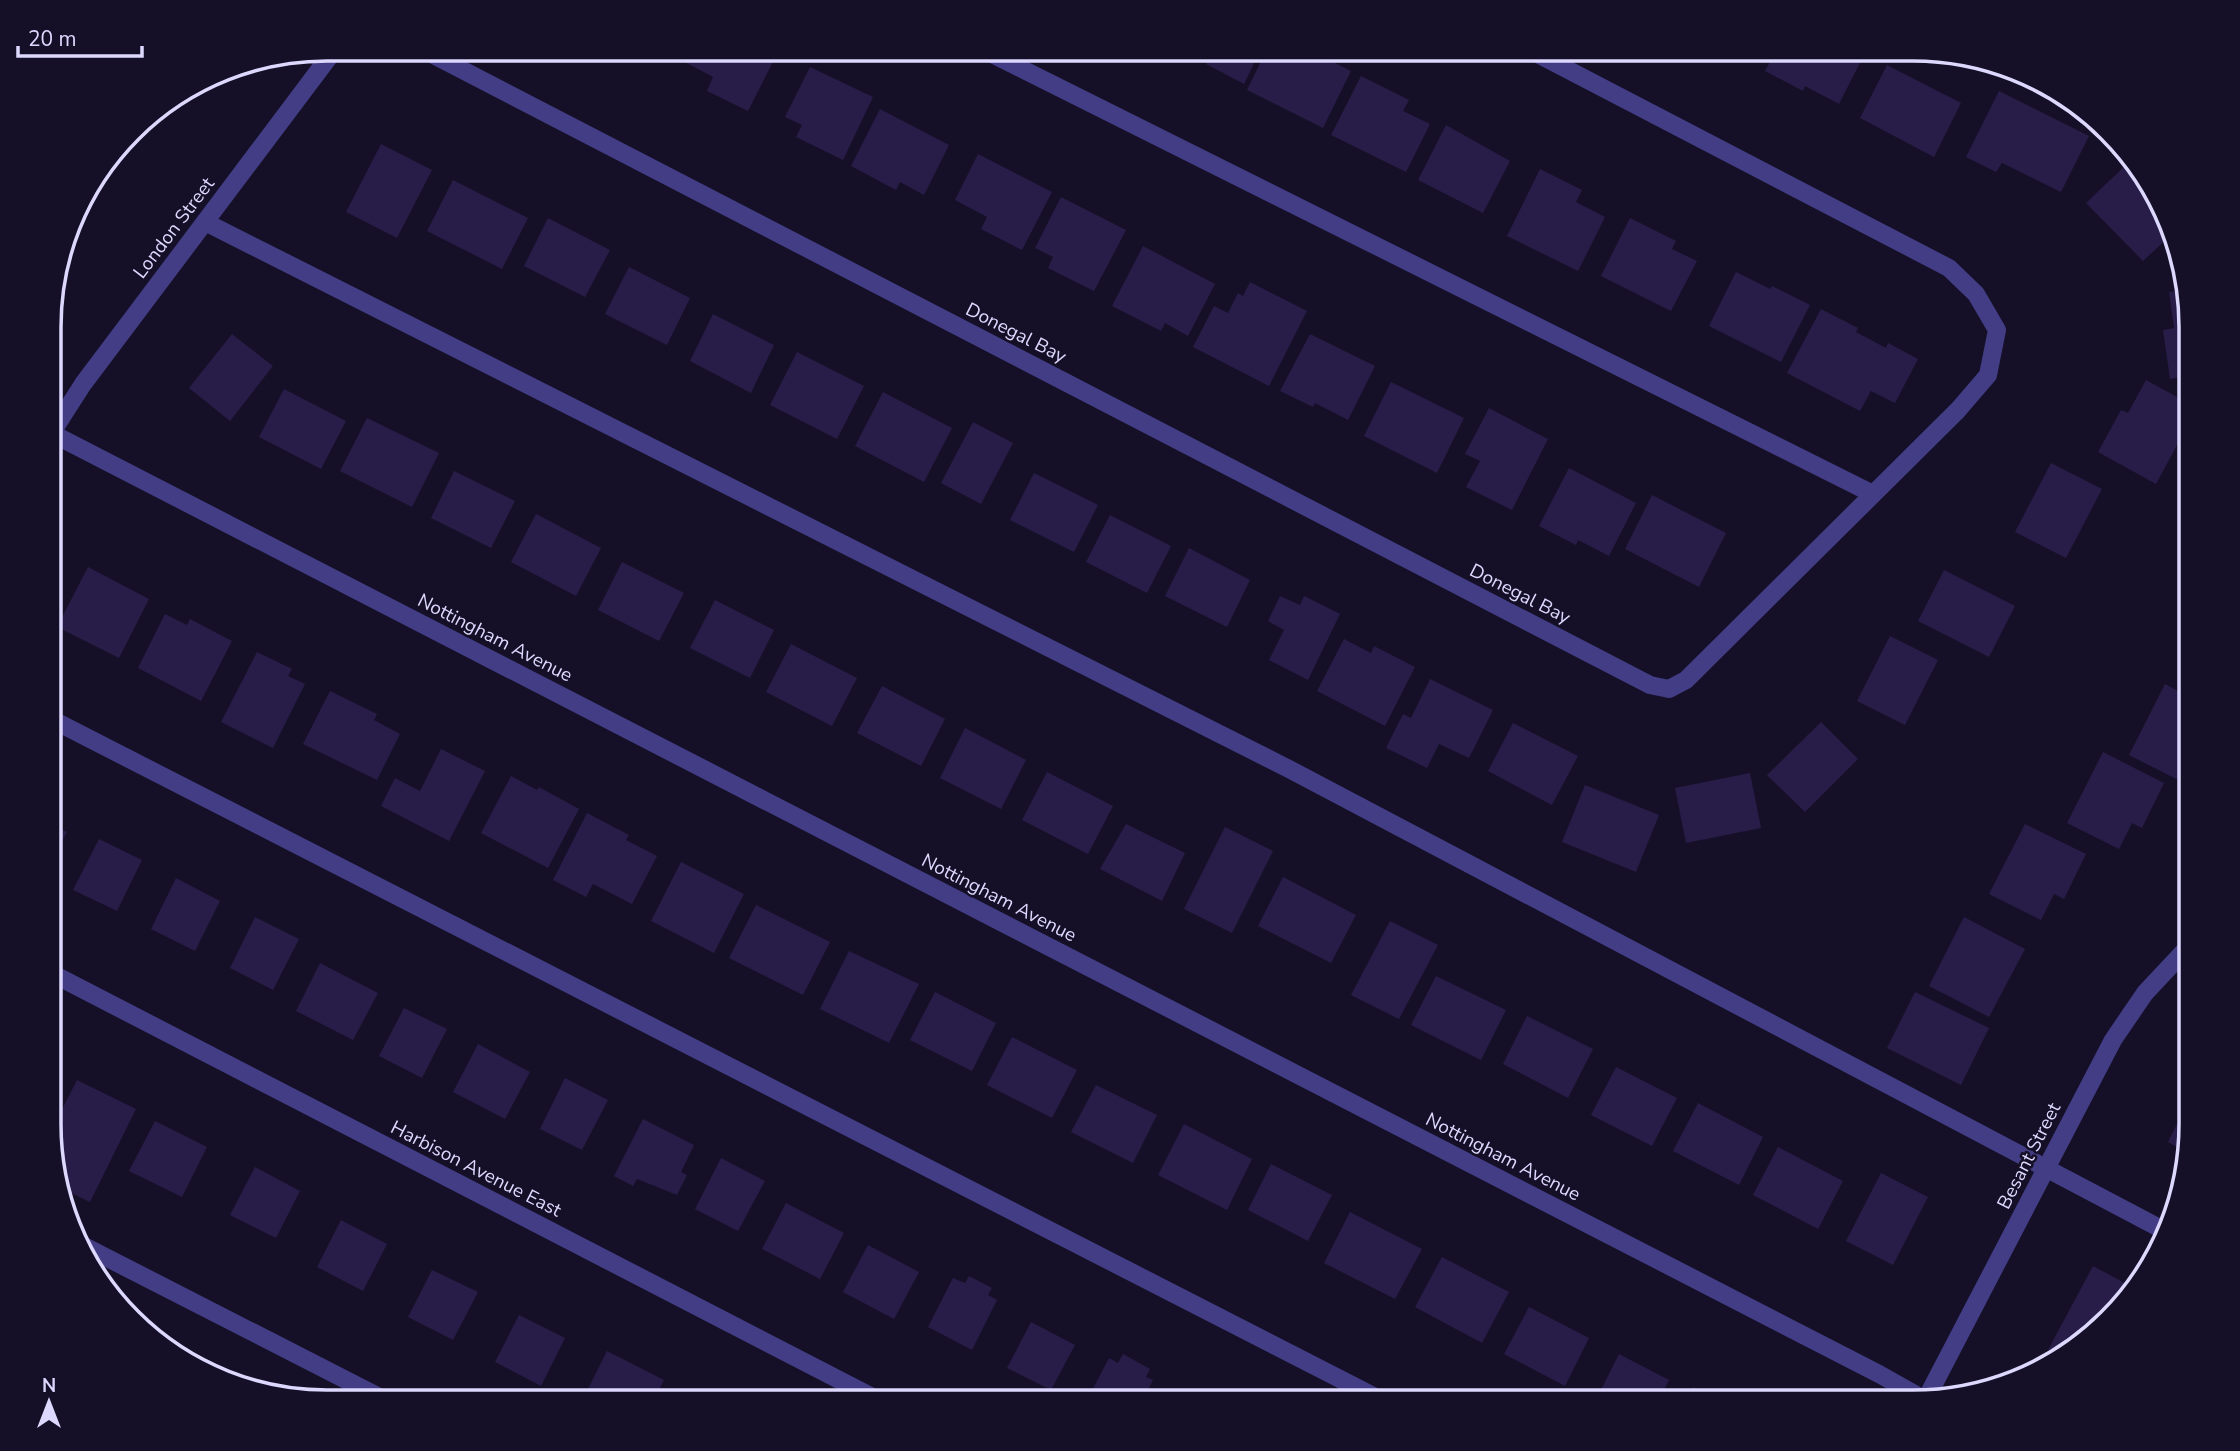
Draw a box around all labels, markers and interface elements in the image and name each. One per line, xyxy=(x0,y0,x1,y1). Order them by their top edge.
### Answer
scale bar xyxy=(18,14,142,58)
text: 20 m xyxy=(28,25,77,53)
street label: London Street xyxy=(127,172,221,284)
street label: Donegal Bay xyxy=(961,296,1071,370)
street label: Donegal Bay xyxy=(1465,557,1575,631)
street label: Nottingham Avenue xyxy=(413,588,577,688)
street label: Nottingham Avenue xyxy=(917,848,1081,948)
street label: Besant Street xyxy=(1991,1098,2067,1214)
street label: Nottingham Avenue xyxy=(1421,1107,1585,1207)
street label: Harbison Avenue East xyxy=(386,1115,566,1224)
north arrow xyxy=(14,1367,84,1437)
text: N xyxy=(42,1373,56,1399)

